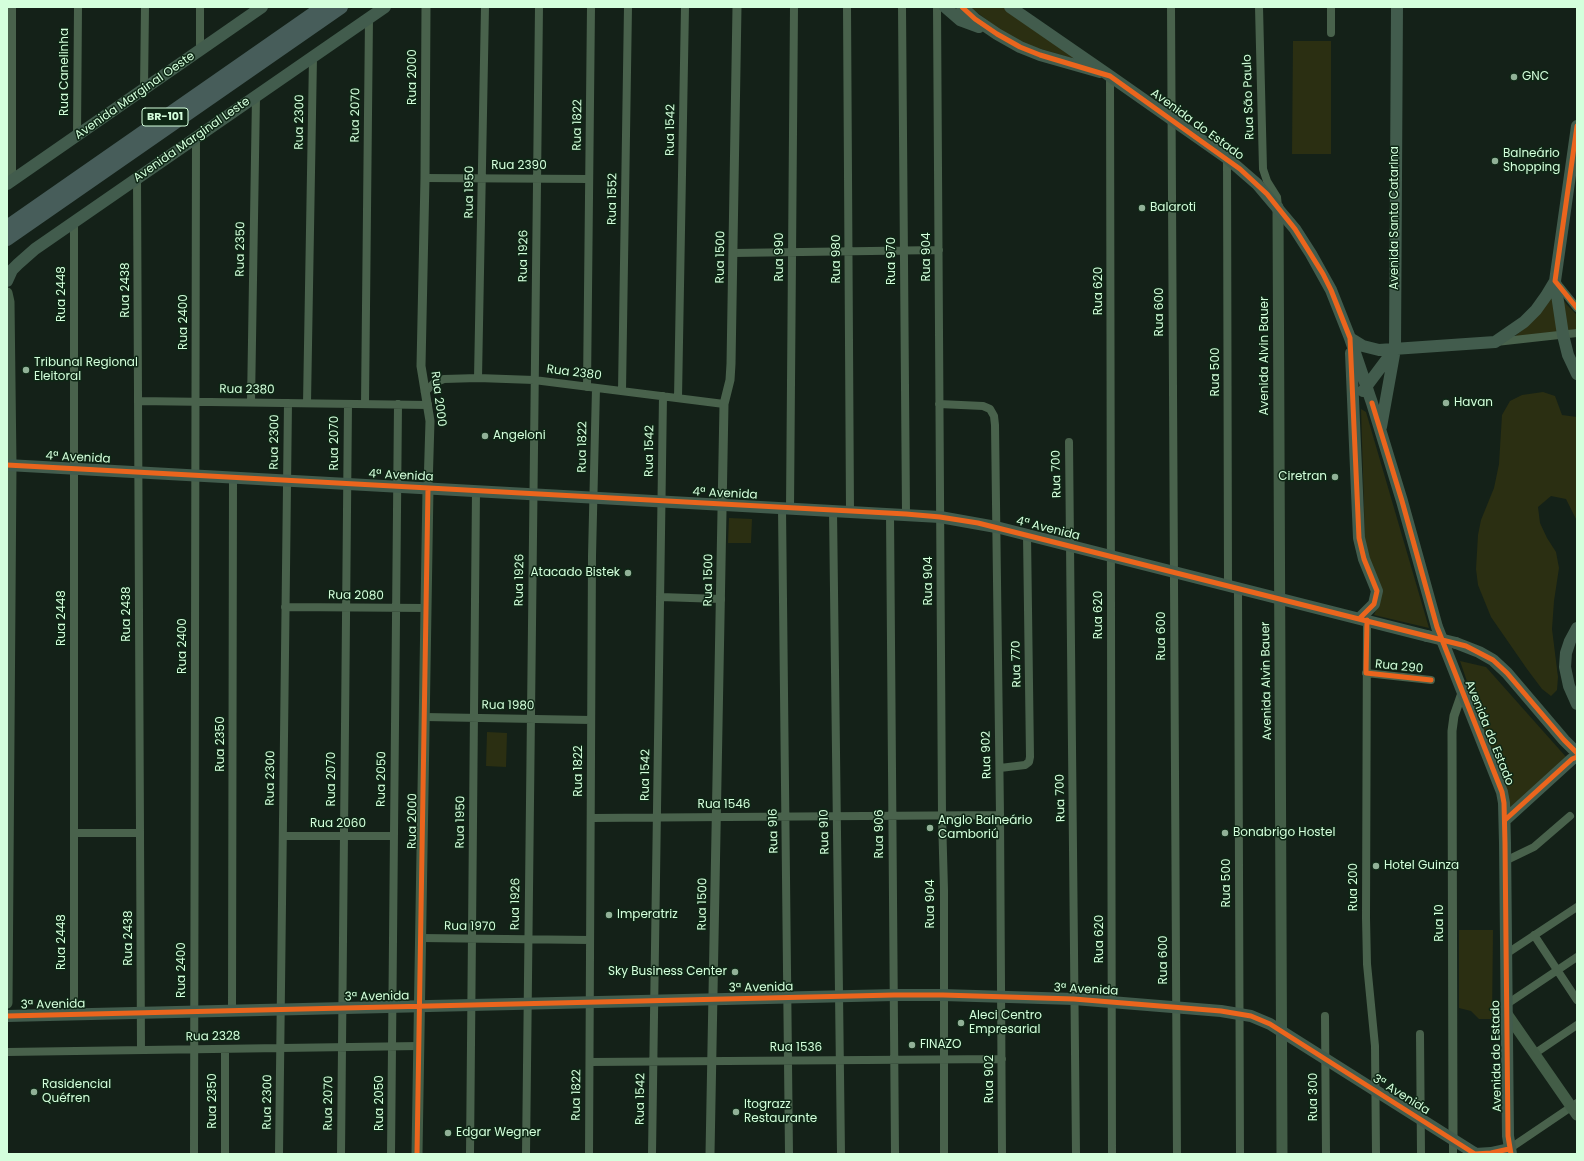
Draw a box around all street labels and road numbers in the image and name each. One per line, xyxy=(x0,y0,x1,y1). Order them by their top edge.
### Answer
street label: Rua Canelinha xyxy=(58,28,72,116)
street label: Avenida Marginal Oeste xyxy=(72,49,198,143)
street label: Rua 2000 xyxy=(406,49,420,105)
street label: Rua São Paulo xyxy=(1240,54,1258,140)
street label: Avenida do Estado xyxy=(1147,86,1247,164)
street label: Rua 2070 xyxy=(348,87,364,143)
street label: Avenida Marginal Leste xyxy=(131,94,253,186)
street label: Rua 2300 xyxy=(292,94,308,150)
street label: Rua 1822 xyxy=(570,99,586,151)
street label: Rua 1542 xyxy=(663,104,679,156)
road number: BR-101 xyxy=(142,108,188,126)
street label: Avenida Santa Catarina xyxy=(1388,146,1402,290)
street label: Rua 2390 xyxy=(491,159,547,173)
street label: Rua 1950 xyxy=(462,165,478,219)
street label: Rua 1552 xyxy=(605,173,621,225)
street label: Rua 2350 xyxy=(233,221,249,277)
street label: Rua 1926 xyxy=(516,230,532,282)
street label: Rua 1500 xyxy=(713,231,729,283)
street label: Rua 990 xyxy=(773,233,787,281)
street label: Rua 904 xyxy=(920,233,934,281)
street label: Rua 980 xyxy=(830,235,844,283)
street label: Rua 970 xyxy=(885,237,899,285)
street label: Rua 2438 xyxy=(119,262,133,318)
street label: Rua 2448 xyxy=(55,266,69,322)
street label: Rua 620 xyxy=(1092,267,1106,315)
street label: Rua 600 xyxy=(1153,288,1167,336)
street label: Rua 2400 xyxy=(177,294,191,350)
street label: Avenida Alvin Bauer xyxy=(1258,297,1272,415)
street label: Rua 500 xyxy=(1209,348,1223,396)
street label: Rua 2380 xyxy=(546,362,602,384)
street label: Rua 2000 xyxy=(427,370,449,428)
street label: Rua 2380 xyxy=(219,382,275,398)
street label: Rua 2300 xyxy=(267,414,283,470)
street label: Rua 2070 xyxy=(328,416,342,470)
street label: Rua 1822 xyxy=(575,421,591,473)
street label: Rua 1542 xyxy=(642,425,658,477)
street label: 4ª Avenida xyxy=(45,449,111,467)
street label: Rua 700 xyxy=(1049,450,1065,498)
street label: 4ª Avenida xyxy=(368,467,434,485)
street label: 4ª Avenida xyxy=(692,485,758,503)
street label: 4ª Avenida xyxy=(1015,514,1081,544)
street label: Rua 1926 xyxy=(512,554,528,606)
street label: Rua 1500 xyxy=(701,554,717,606)
street label: Rua 904 xyxy=(922,557,936,605)
street label: Rua 2438 xyxy=(120,586,134,642)
street label: Rua 2080 xyxy=(328,588,384,604)
street label: Rua 2448 xyxy=(55,590,69,646)
street label: Rua 620 xyxy=(1092,591,1106,639)
street label: Rua 600 xyxy=(1155,612,1169,660)
street label: Rua 2400 xyxy=(176,618,190,674)
street label: Avenida Alvin Bauer xyxy=(1259,621,1275,741)
street label: Rua 770 xyxy=(1009,640,1025,688)
street label: Rua 290 xyxy=(1374,657,1424,677)
street label: Avenida do Estado xyxy=(1461,678,1517,788)
street label: Rua 1980 xyxy=(481,698,535,714)
street label: Rua 2350 xyxy=(214,716,228,772)
street label: Rua 902 xyxy=(979,731,995,779)
street label: Rua 1822 xyxy=(572,745,586,797)
street label: Rua 1542 xyxy=(638,749,654,801)
street label: Rua 2300 xyxy=(263,750,279,806)
street label: Rua 2050 xyxy=(374,751,390,807)
street label: Rua 2070 xyxy=(325,752,339,806)
street label: Rua 700 xyxy=(1053,774,1069,822)
street label: Rua 2000 xyxy=(405,793,421,849)
street label: Rua 1950 xyxy=(453,795,469,849)
street label: Rua 1546 xyxy=(698,798,750,812)
street label: Rua 916 xyxy=(766,808,782,854)
street label: Rua 910 xyxy=(817,809,833,855)
street label: Rua 906 xyxy=(873,809,887,859)
street label: Rua 2060 xyxy=(310,817,366,831)
street label: Rua 500 xyxy=(1220,859,1234,907)
street label: Rua 200 xyxy=(1347,863,1361,911)
street label: Rua 1926 xyxy=(508,878,524,930)
street label: Rua 1500 xyxy=(695,878,711,930)
street label: Rua 904 xyxy=(924,880,938,928)
street label: Rua 10 xyxy=(1433,904,1447,942)
street label: Rua 2438 xyxy=(122,910,136,966)
street label: Rua 2448 xyxy=(55,914,69,970)
street label: Rua 620 xyxy=(1093,915,1107,963)
street label: Rua 1970 xyxy=(444,919,496,935)
street label: Rua 600 xyxy=(1157,936,1171,984)
street label: Rua 2400 xyxy=(175,942,189,998)
street label: 3ª Avenida xyxy=(728,980,794,996)
street label: 3ª Avenida xyxy=(1053,981,1119,999)
street label: 3ª Avenida xyxy=(344,989,410,1005)
street label: 3ª Avenida xyxy=(20,997,86,1013)
street label: Avenida do Estado xyxy=(1489,1000,1505,1112)
street label: Rua 2328 xyxy=(186,1029,240,1045)
street label: Rua 1536 xyxy=(770,1041,822,1055)
street label: Rua 902 xyxy=(983,1055,997,1103)
street label: Rua 1822 xyxy=(569,1069,585,1121)
street label: 3ª Avenida xyxy=(1370,1072,1432,1118)
street label: Rua 2350 xyxy=(206,1073,220,1129)
street label: Rua 1542 xyxy=(633,1073,649,1125)
street label: Rua 300 xyxy=(1307,1073,1321,1121)
street label: Rua 2300 xyxy=(260,1074,276,1130)
street label: Rua 2070 xyxy=(321,1075,337,1131)
street label: Rua 2050 xyxy=(373,1075,387,1131)

